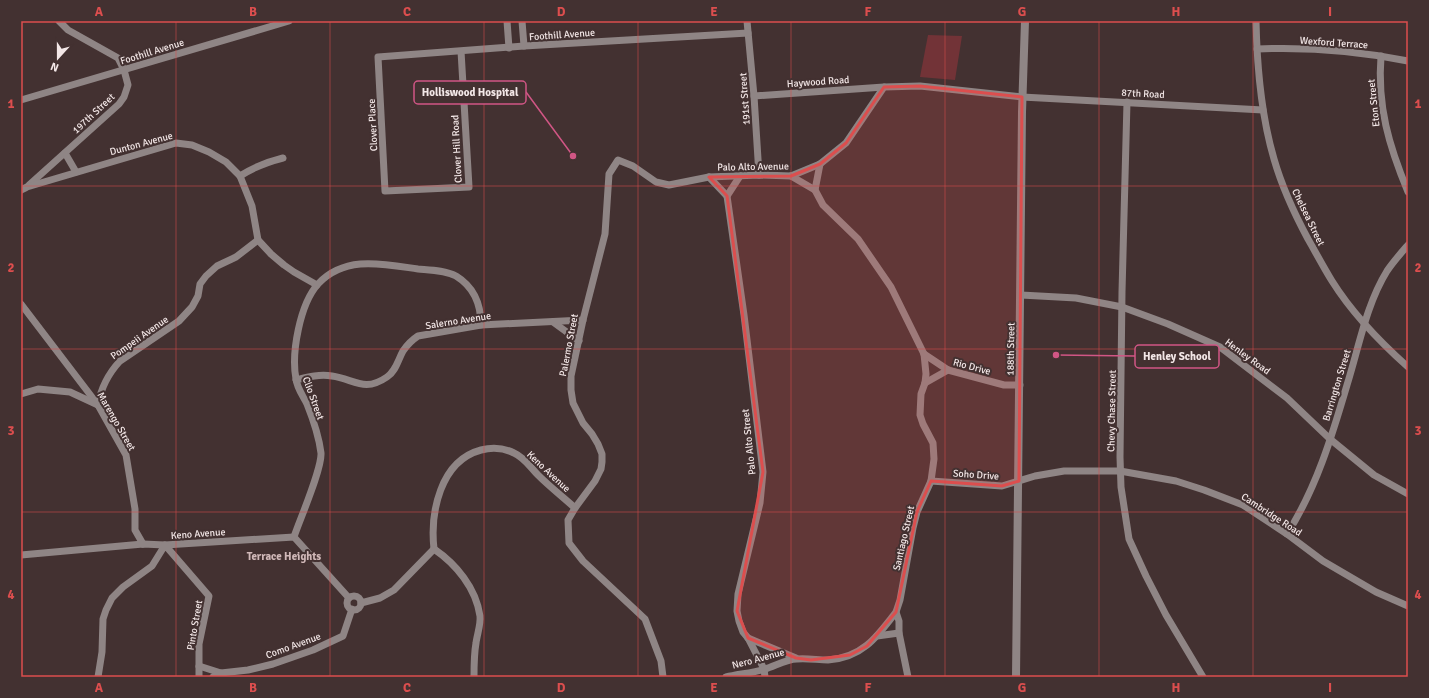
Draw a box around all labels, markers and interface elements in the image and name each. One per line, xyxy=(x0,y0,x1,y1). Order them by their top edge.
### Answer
text: A xyxy=(95,4,104,20)
text: B xyxy=(249,4,257,20)
text: C xyxy=(403,4,411,20)
text: D xyxy=(557,4,566,20)
text: E xyxy=(710,4,718,20)
text: F xyxy=(865,4,872,20)
text: G xyxy=(1018,4,1026,20)
text: H xyxy=(1172,4,1180,20)
text: I xyxy=(1328,4,1332,20)
street label: Foothill Avenue xyxy=(529,27,595,43)
street label: Wexford Terrace xyxy=(1299,35,1368,51)
street label: Foothill Avenue xyxy=(119,37,186,67)
north arrow xyxy=(38,38,78,78)
text: N xyxy=(49,59,60,74)
street label: 191st Street xyxy=(737,72,753,125)
street label: Haywood Road xyxy=(786,74,850,90)
street label: Eton Street xyxy=(1365,78,1382,127)
callout: Holliswood Hospital xyxy=(414,81,526,104)
text: Holliswood Hospital xyxy=(422,86,519,99)
street label: 87th Road xyxy=(1121,87,1165,101)
street label: 197th Street xyxy=(70,91,118,136)
text: 1 xyxy=(7,96,15,112)
text: 1 xyxy=(1414,96,1422,112)
street label: Clover Place xyxy=(366,98,380,152)
street label: Clover Hill Road xyxy=(449,115,465,183)
street label: Dunton Avenue xyxy=(108,130,174,158)
street label: Palo Alto Avenue xyxy=(717,160,789,174)
street label: Chelsea Street xyxy=(1289,187,1327,248)
text: 2 xyxy=(7,260,15,276)
text: 2 xyxy=(1414,260,1422,276)
street label: Salerno Avenue xyxy=(424,310,492,332)
street label: Palermo Street xyxy=(557,312,581,377)
street label: Pompeii Avenue xyxy=(108,313,171,362)
street label: 188th Street xyxy=(1005,322,1017,376)
street label: Henley Road xyxy=(1222,336,1272,377)
callout: Henley School xyxy=(1135,345,1219,368)
street label: Barrington Street xyxy=(1320,347,1354,423)
text: Henley School xyxy=(1143,350,1211,363)
street label: Rio Drive xyxy=(952,356,992,378)
street label: Chevy Chase Street xyxy=(1105,369,1119,452)
street label: Clio Street xyxy=(300,375,327,422)
street label: Marengo Street xyxy=(94,390,138,453)
street label: Palo Alto Street xyxy=(740,408,758,476)
text: 3 xyxy=(7,423,15,439)
text: 3 xyxy=(1414,423,1422,439)
street label: Keno Avenue xyxy=(524,449,572,495)
street label: Soho Drive xyxy=(953,467,999,483)
street label: Cambridge Road xyxy=(1239,491,1304,539)
street label: Santiago Street xyxy=(891,504,917,572)
street label: Keno Avenue xyxy=(170,526,226,542)
district label: Terrace Heights xyxy=(247,550,321,563)
text: 4 xyxy=(7,587,15,603)
text: 4 xyxy=(1414,587,1422,603)
street label: Pinto Street xyxy=(185,599,205,651)
street label: Como Avenue xyxy=(264,630,323,661)
street label: Nero Avenue xyxy=(731,646,786,672)
text: A xyxy=(95,680,104,696)
text: B xyxy=(249,680,257,696)
text: C xyxy=(403,680,411,696)
text: D xyxy=(557,680,566,696)
text: E xyxy=(710,680,718,696)
text: F xyxy=(865,680,872,696)
text: G xyxy=(1018,680,1026,696)
text: H xyxy=(1172,680,1180,696)
text: I xyxy=(1328,680,1332,696)

